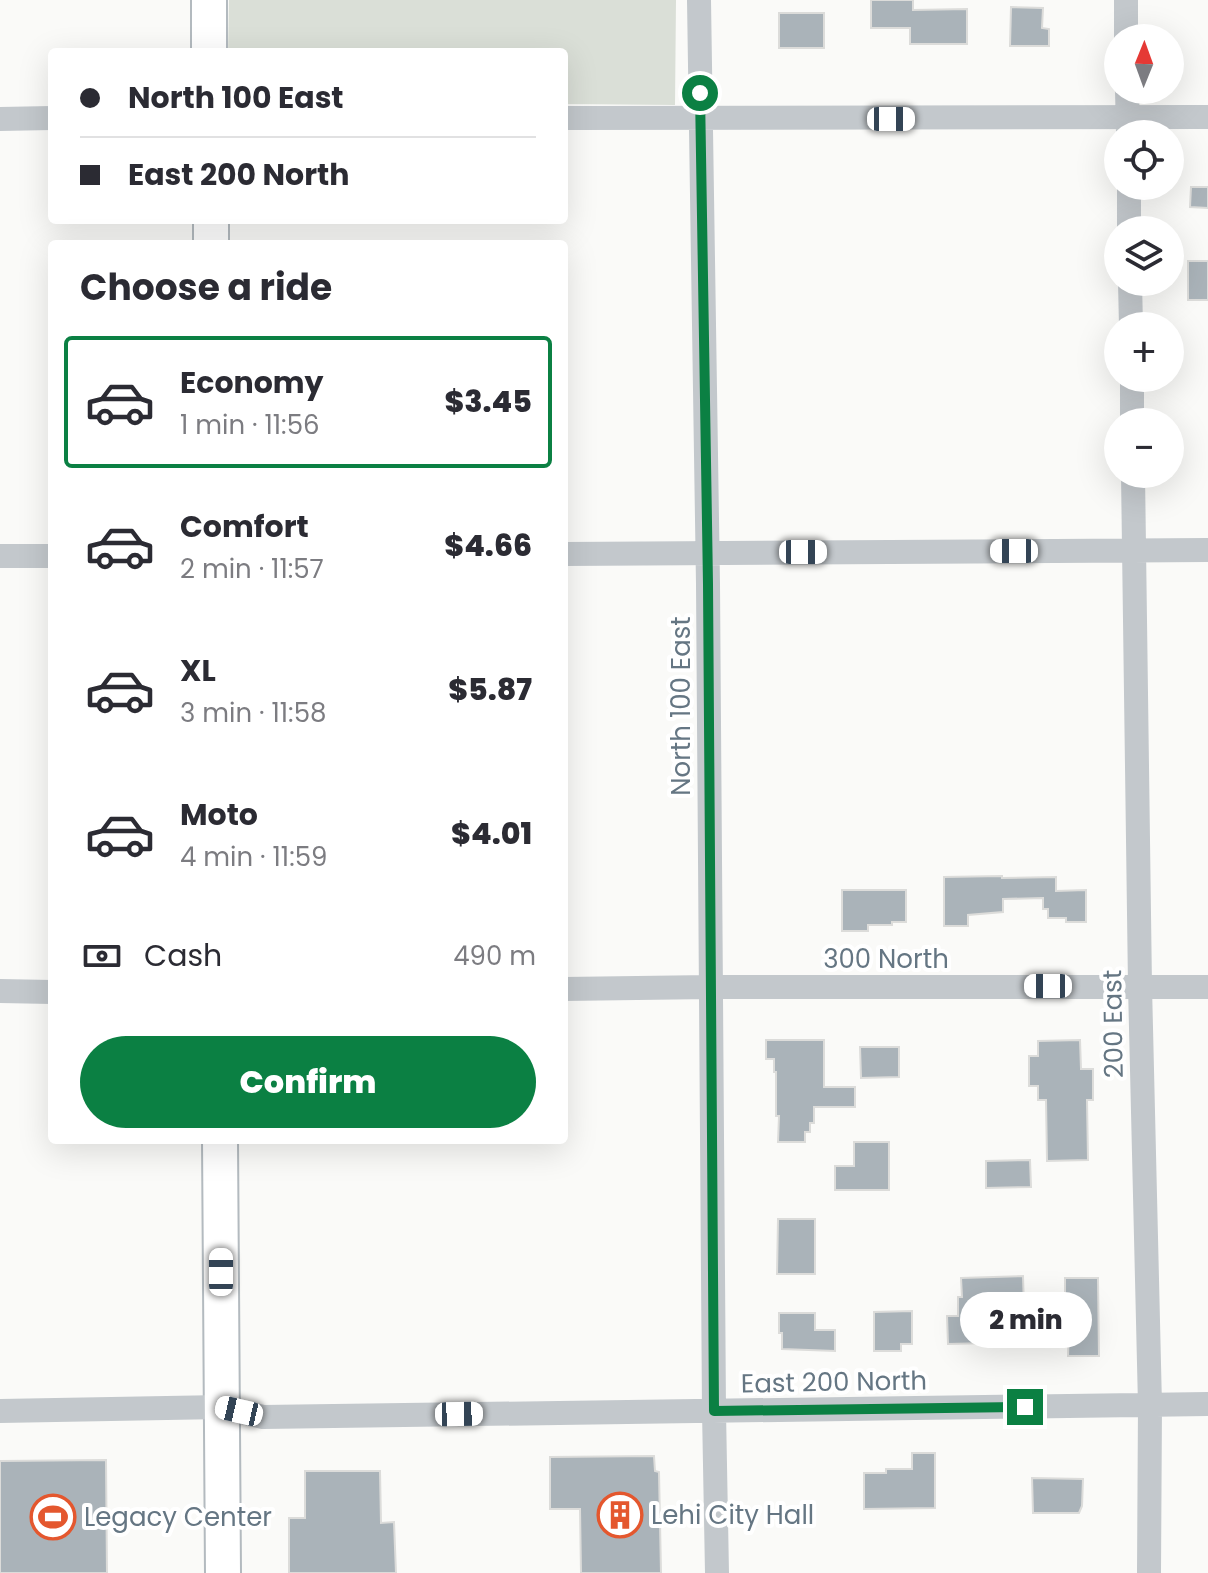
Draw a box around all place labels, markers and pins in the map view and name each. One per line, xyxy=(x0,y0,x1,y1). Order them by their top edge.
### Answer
building icon: Lehi City Hall xyxy=(596,1491,644,1539)
sports icon: Legacy Center xyxy=(29,1493,77,1541)
place label: Lehi City Hall xyxy=(651,1497,814,1533)
place label: Legacy Center xyxy=(84,1499,272,1535)

